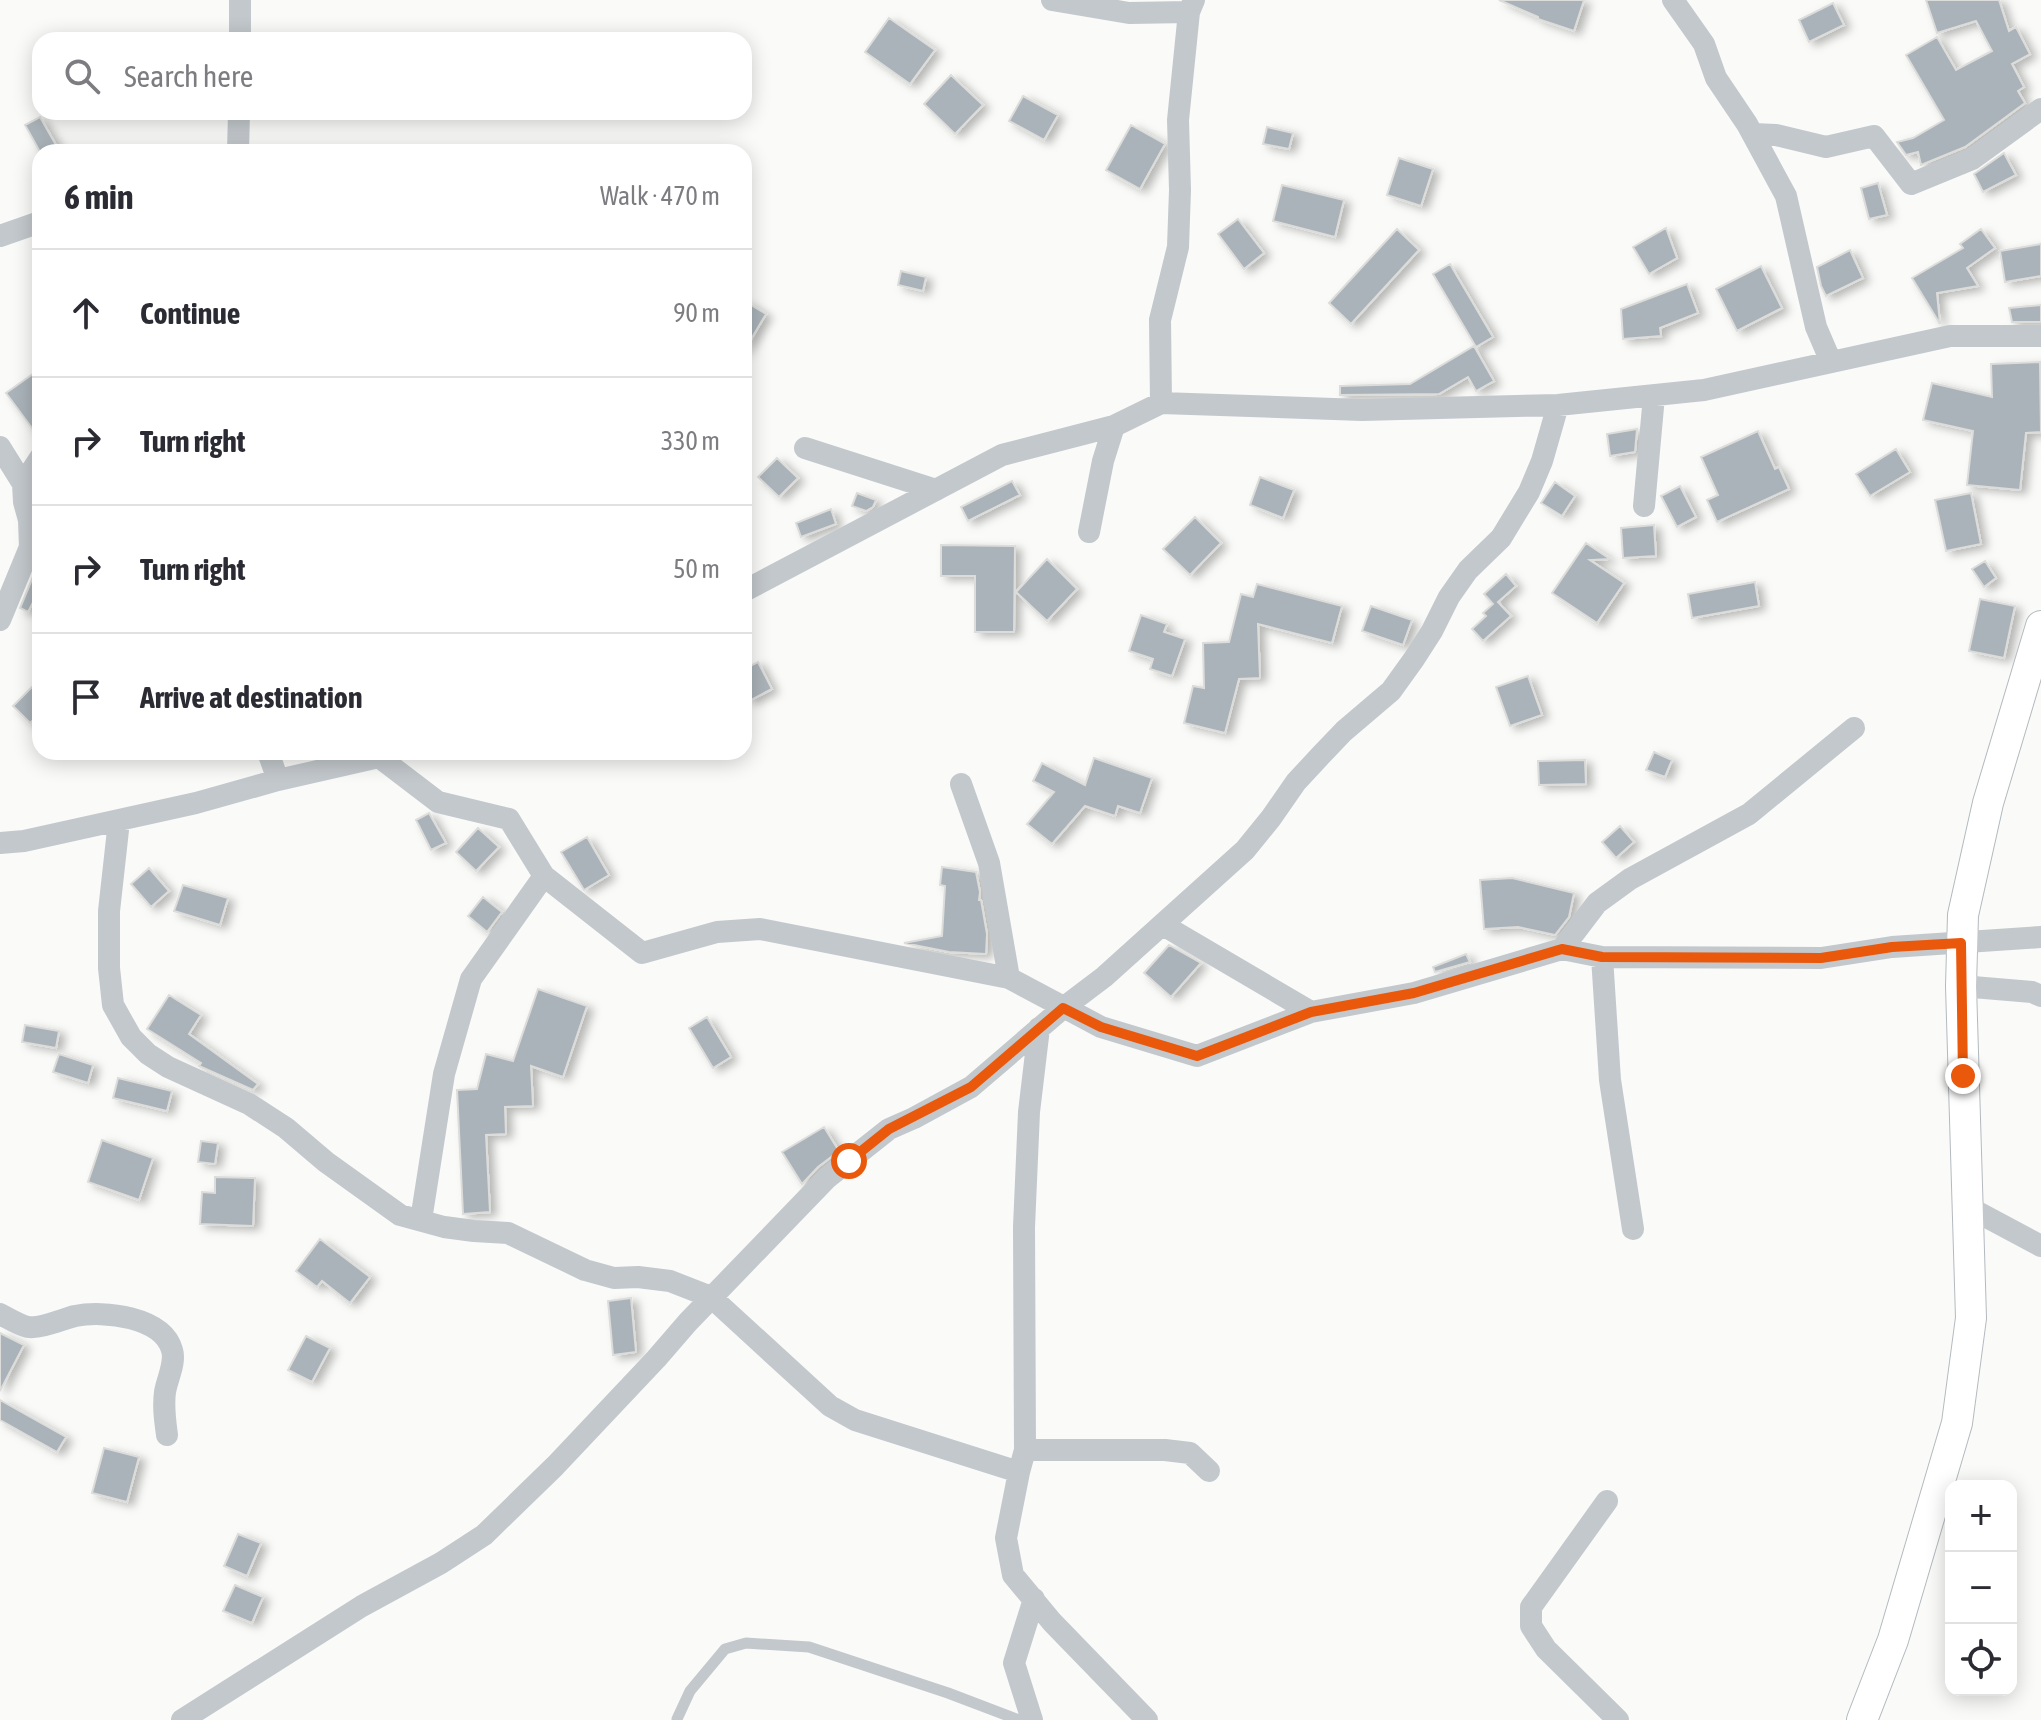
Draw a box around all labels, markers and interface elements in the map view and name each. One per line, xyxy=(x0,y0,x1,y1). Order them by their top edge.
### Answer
search box xyxy=(32,32,752,120)
icon: search xyxy=(60,54,104,98)
text: Search here xyxy=(124,59,253,93)
text: 6 min xyxy=(64,177,133,216)
text: Walk · 470 m xyxy=(600,181,720,211)
icon: ahead xyxy=(64,291,108,335)
text: Continue xyxy=(140,296,240,330)
text: 90 m xyxy=(673,298,720,328)
icon: right xyxy=(64,419,108,463)
text: Turn right xyxy=(140,424,246,458)
text: 330 m xyxy=(661,426,720,456)
icon: right xyxy=(64,547,108,591)
text: Turn right xyxy=(140,552,246,586)
text: 50 m xyxy=(673,554,720,584)
icon: arrive xyxy=(64,675,108,719)
text: Arrive at destination xyxy=(140,680,362,714)
route end xyxy=(1945,1058,1981,1094)
route start xyxy=(831,1143,867,1179)
map controls xyxy=(1945,1480,2017,1696)
button: + xyxy=(1945,1480,2017,1552)
button: − xyxy=(1945,1552,2017,1624)
button: locate xyxy=(1945,1624,2017,1696)

